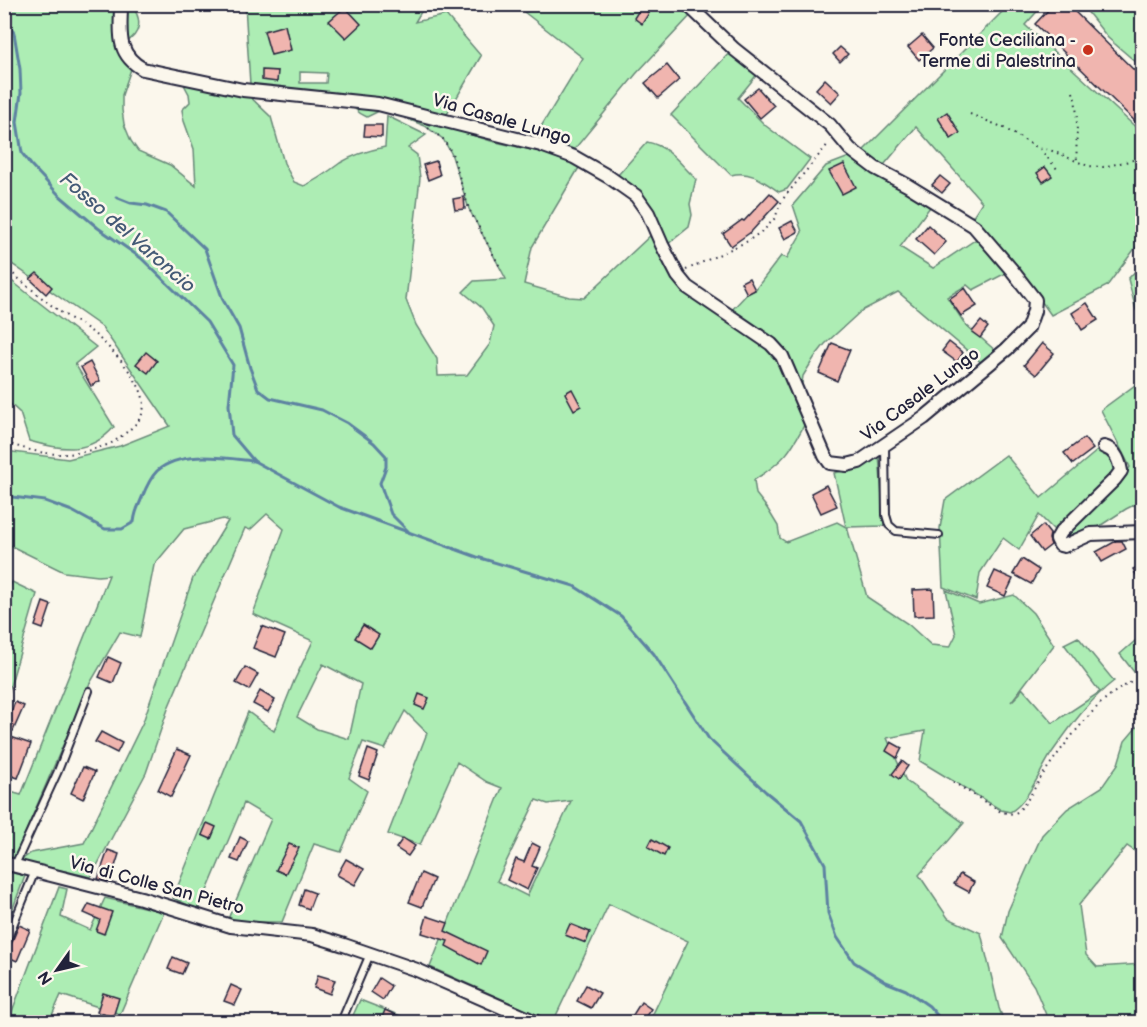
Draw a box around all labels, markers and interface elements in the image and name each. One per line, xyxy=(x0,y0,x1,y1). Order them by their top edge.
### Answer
place label: Fonte Ceciliana - Terme di Palestrina xyxy=(919,30,1076,72)
marker: Fonte Ceciliana - Terme di Palestrina xyxy=(1081,43,1095,57)
street label: Via Casale Lungo xyxy=(430,90,574,149)
water label: Fosso del Varoncio xyxy=(55,167,200,298)
street label: Via Casale Lungo xyxy=(857,343,984,446)
street label: Via di Colle San Pietro xyxy=(67,852,247,919)
north arrow xyxy=(27,940,87,1000)
text: N xyxy=(35,967,57,988)

